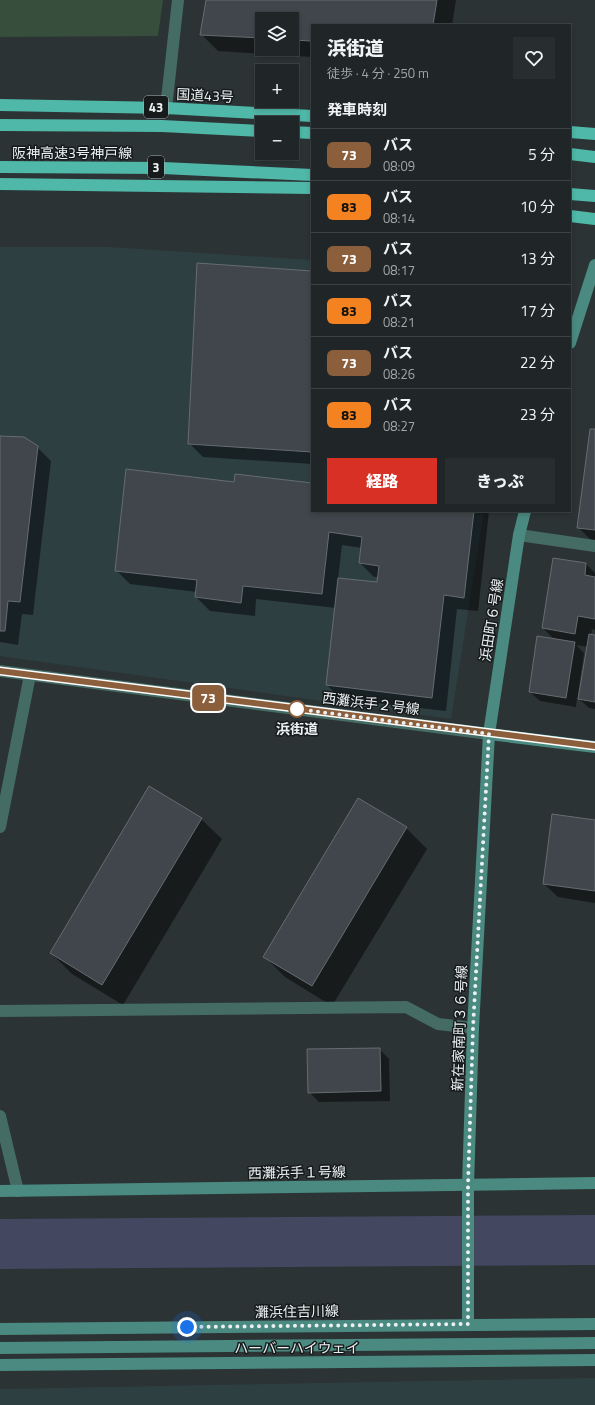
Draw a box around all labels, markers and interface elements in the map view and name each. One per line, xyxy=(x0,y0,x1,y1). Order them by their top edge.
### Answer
map controls xyxy=(255,12,299,160)
button: layers xyxy=(255,12,299,56)
text: 浜街道 xyxy=(327,33,384,62)
button: heart xyxy=(513,37,555,79)
text: 徒歩 · 4 分 · 250 m xyxy=(327,63,429,83)
button: + xyxy=(255,64,299,108)
street label: 国道43号 xyxy=(176,83,234,107)
road number: 43 xyxy=(144,96,168,118)
text: 発車時刻 xyxy=(327,98,387,121)
button: − xyxy=(255,116,299,160)
text: バス xyxy=(383,133,413,156)
street label: 阪神高速3号神戸線 xyxy=(12,142,132,163)
text: 5 分 xyxy=(528,143,555,166)
text: 73 xyxy=(341,144,357,165)
road number: 3 xyxy=(148,156,164,178)
text: 08:09 xyxy=(383,156,415,176)
text: バス xyxy=(383,185,413,208)
text: 10 分 xyxy=(520,195,555,218)
text: 83 xyxy=(341,196,357,217)
text: 08:14 xyxy=(383,208,415,228)
text: バス xyxy=(383,237,413,260)
text: 13 分 xyxy=(520,247,555,270)
text: 73 xyxy=(341,248,357,269)
text: 08:17 xyxy=(383,260,415,280)
text: バス xyxy=(383,289,413,312)
text: 17 分 xyxy=(520,299,555,322)
text: 83 xyxy=(341,300,357,321)
text: 08:21 xyxy=(383,312,415,332)
text: バス xyxy=(383,341,413,364)
text: 22 分 xyxy=(520,351,555,374)
text: 73 xyxy=(341,352,357,373)
text: 08:26 xyxy=(383,364,415,384)
text: バス xyxy=(383,393,413,416)
text: 23 分 xyxy=(520,403,555,426)
text: 83 xyxy=(341,404,357,425)
text: 08:27 xyxy=(383,416,415,436)
button: 経路 xyxy=(327,458,437,504)
button: きっぷ xyxy=(445,458,555,504)
street label: 浜田町６号線 xyxy=(474,577,508,663)
line badge: 73 xyxy=(190,685,226,711)
text: 73 xyxy=(200,687,216,708)
street label: 西灘浜手２号線 xyxy=(321,687,421,719)
marker: 浜街道 xyxy=(288,700,306,718)
place label: 浜街道 xyxy=(276,718,318,739)
street label: 新在家南町３６号線 xyxy=(446,965,472,1091)
street label: 西灘浜手１号線 xyxy=(248,1161,346,1183)
street label: 灘浜住吉川線 xyxy=(255,1300,339,1322)
your location xyxy=(177,1317,197,1337)
street label: ハーバーハイウェイ xyxy=(234,1337,360,1358)

